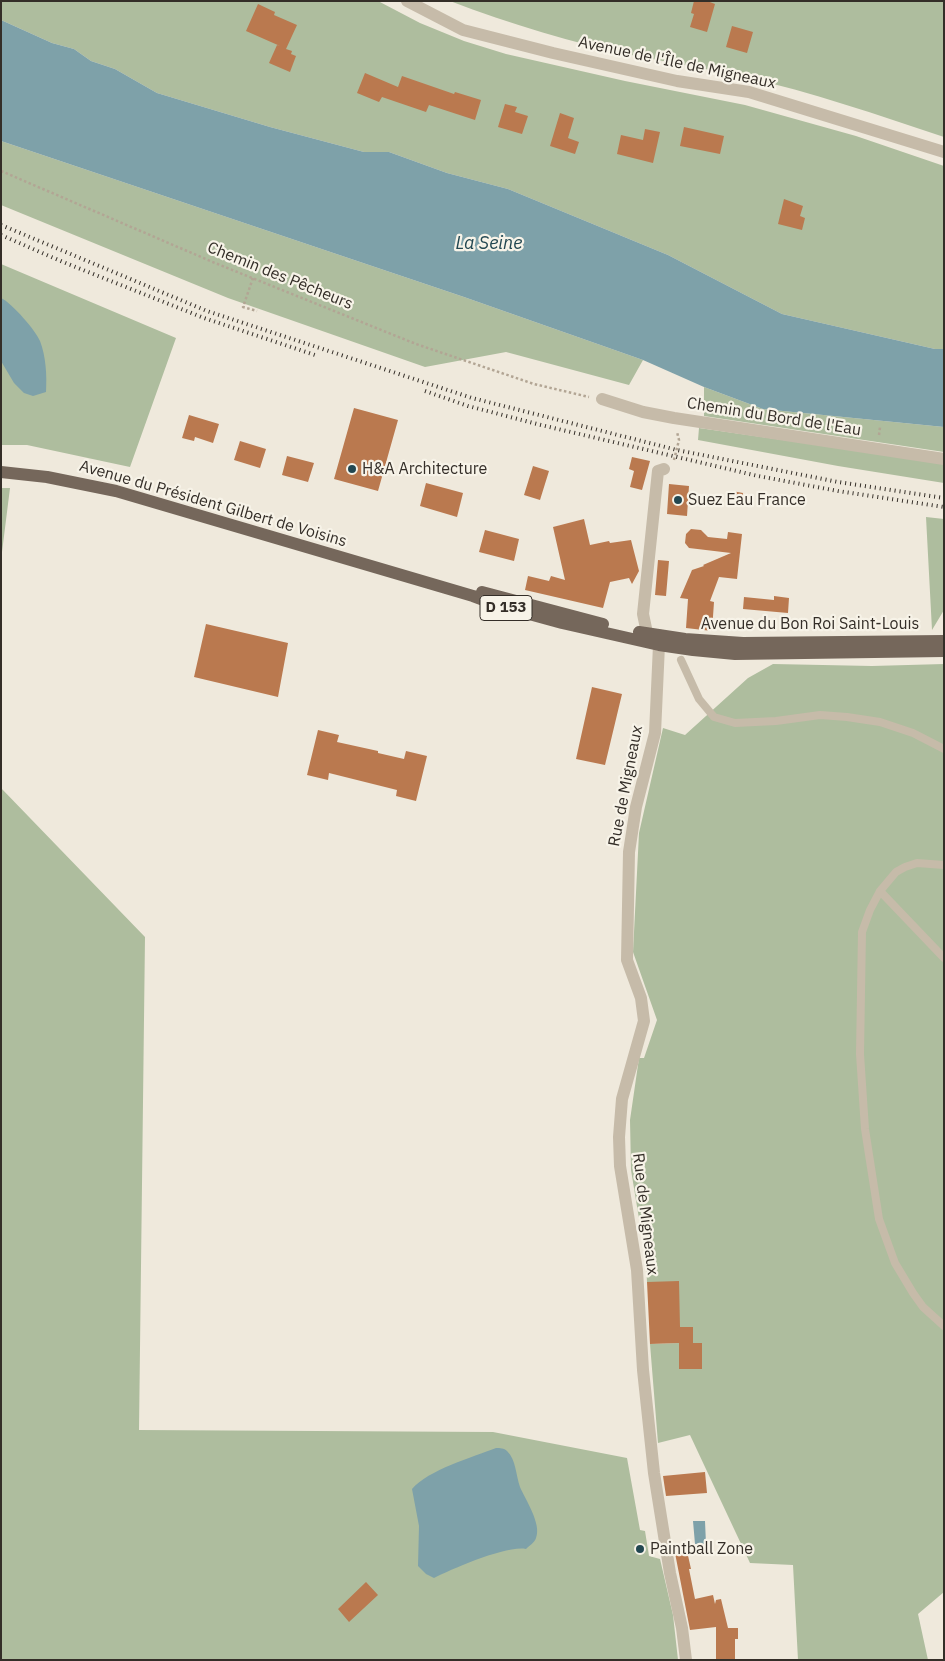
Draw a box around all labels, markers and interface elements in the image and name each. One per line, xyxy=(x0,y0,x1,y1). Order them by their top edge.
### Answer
street label: Avenue de l'Île de Migneaux xyxy=(576,33,778,93)
water label: La Seine xyxy=(456,233,522,255)
street label: Chemin des Pêcheurs xyxy=(204,238,356,314)
street label: Chemin du Bord de l'Eau xyxy=(686,394,862,440)
street label: Avenue du Président Gilbert de Voisins xyxy=(77,457,349,551)
place label: H&A Architecture xyxy=(362,459,487,479)
marker: H&A Architecture xyxy=(346,463,358,475)
place label: Suez Eau France xyxy=(688,490,806,510)
marker: Suez Eau France xyxy=(672,494,684,506)
road number: D 153 xyxy=(480,596,532,620)
street label: Avenue du Bon Roi Saint-Louis xyxy=(701,614,919,634)
street label: Rue de Migneaux xyxy=(605,724,647,848)
street label: Rue de Migneaux xyxy=(628,1152,662,1276)
place label: Paintball Zone xyxy=(650,1539,753,1559)
marker: Paintball Zone xyxy=(634,1543,646,1555)

